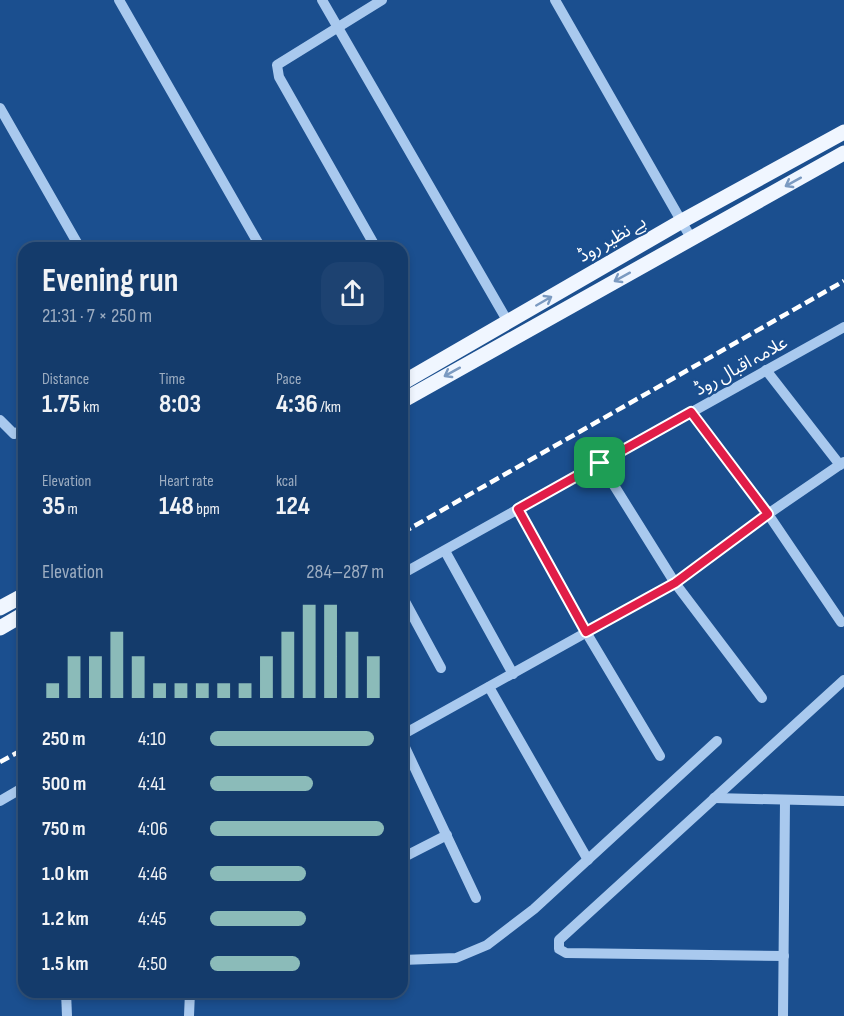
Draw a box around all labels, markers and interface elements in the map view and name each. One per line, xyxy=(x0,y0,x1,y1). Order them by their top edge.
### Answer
one-way arrow xyxy=(785,176,802,188)
street label: بے نظیر روڈ xyxy=(574,211,650,268)
text: Evening run xyxy=(42,261,178,301)
button: share xyxy=(321,262,384,325)
one-way arrow xyxy=(614,271,631,283)
one-way arrow xyxy=(535,295,552,307)
text: 21:31 · 7 × 250 m xyxy=(42,304,152,328)
street label: علامہ اقبال روڈ xyxy=(691,332,791,400)
one-way arrow xyxy=(444,367,462,378)
text: Distance xyxy=(42,370,89,389)
text: Time xyxy=(159,370,185,389)
text: Pace xyxy=(276,370,301,389)
text: 1.75 xyxy=(42,389,81,420)
text: 8:03 xyxy=(159,389,201,420)
text: 4:36 xyxy=(276,389,318,420)
text: km xyxy=(81,398,99,417)
text: /km xyxy=(318,398,341,417)
pin xyxy=(574,437,625,488)
icon: arrive xyxy=(583,446,616,479)
text: Elevation xyxy=(42,472,91,491)
text: Heart rate xyxy=(159,472,214,491)
text: kcal xyxy=(276,472,297,491)
text: 35 xyxy=(42,491,65,522)
text: 148 xyxy=(159,491,194,522)
text: 124 xyxy=(276,491,310,522)
text: m xyxy=(65,500,78,519)
text: bpm xyxy=(194,500,220,519)
text: Elevation xyxy=(42,560,104,584)
text: 284–287 m xyxy=(306,560,384,584)
text: 250 m xyxy=(42,727,85,751)
text: 4:10 xyxy=(138,727,166,751)
text: 500 m xyxy=(42,772,86,796)
text: 4:41 xyxy=(138,772,166,796)
text: 750 m xyxy=(42,817,85,841)
text: 4:06 xyxy=(138,817,168,841)
text: 1.0 km xyxy=(42,862,89,886)
text: 4:46 xyxy=(138,862,167,886)
text: 1.2 km xyxy=(42,907,89,931)
text: 4:45 xyxy=(138,907,167,931)
text: 1.5 km xyxy=(42,952,88,976)
text: 4:50 xyxy=(138,952,167,976)

